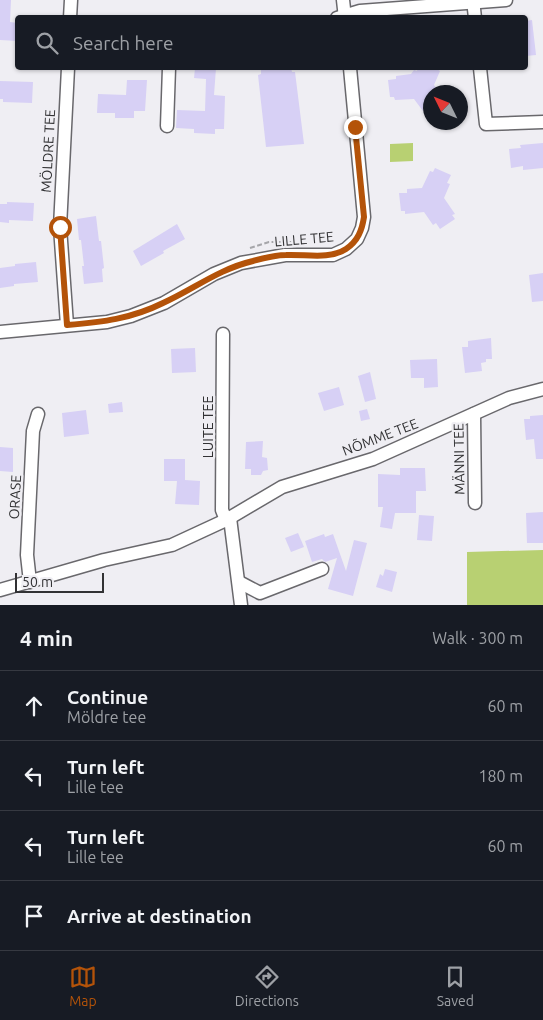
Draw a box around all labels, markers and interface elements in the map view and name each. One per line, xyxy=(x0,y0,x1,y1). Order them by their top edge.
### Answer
search box xyxy=(15,15,528,70)
icon: search xyxy=(33,29,61,57)
text: Search here xyxy=(73,32,173,54)
north arrow xyxy=(423,85,468,130)
street label: MÖLDRE TEE xyxy=(37,109,58,193)
route end xyxy=(344,116,367,139)
route start xyxy=(49,216,72,239)
street label: LILLE TEE xyxy=(274,228,334,250)
street label: LUITE TEE xyxy=(200,396,216,458)
street label: NÕMME TEE xyxy=(339,413,420,459)
street label: MÄNNI TEE xyxy=(450,423,468,495)
street label: ORASE xyxy=(6,474,24,520)
scale bar xyxy=(15,570,104,593)
text: 50 m xyxy=(22,574,53,590)
text: 4 min xyxy=(20,626,73,650)
text: Walk · 300 m xyxy=(432,629,523,647)
text: Continue xyxy=(67,686,148,708)
icon: ahead xyxy=(20,692,48,720)
text: 60 m xyxy=(487,697,523,715)
text: Möldre tee xyxy=(67,708,146,726)
text: Turn left xyxy=(67,756,145,778)
icon: left xyxy=(20,762,48,790)
text: 180 m xyxy=(478,767,523,785)
text: Lille tee xyxy=(67,778,124,796)
text: Turn left xyxy=(67,826,145,848)
icon: left xyxy=(20,832,48,860)
text: 60 m xyxy=(487,837,523,855)
text: Lille tee xyxy=(67,848,124,866)
icon: arrive xyxy=(20,902,48,930)
text: Arrive at destination xyxy=(67,905,252,927)
tab: Map xyxy=(69,963,97,1009)
tab: Directions xyxy=(235,963,299,1009)
tab: Saved xyxy=(437,963,474,1009)

